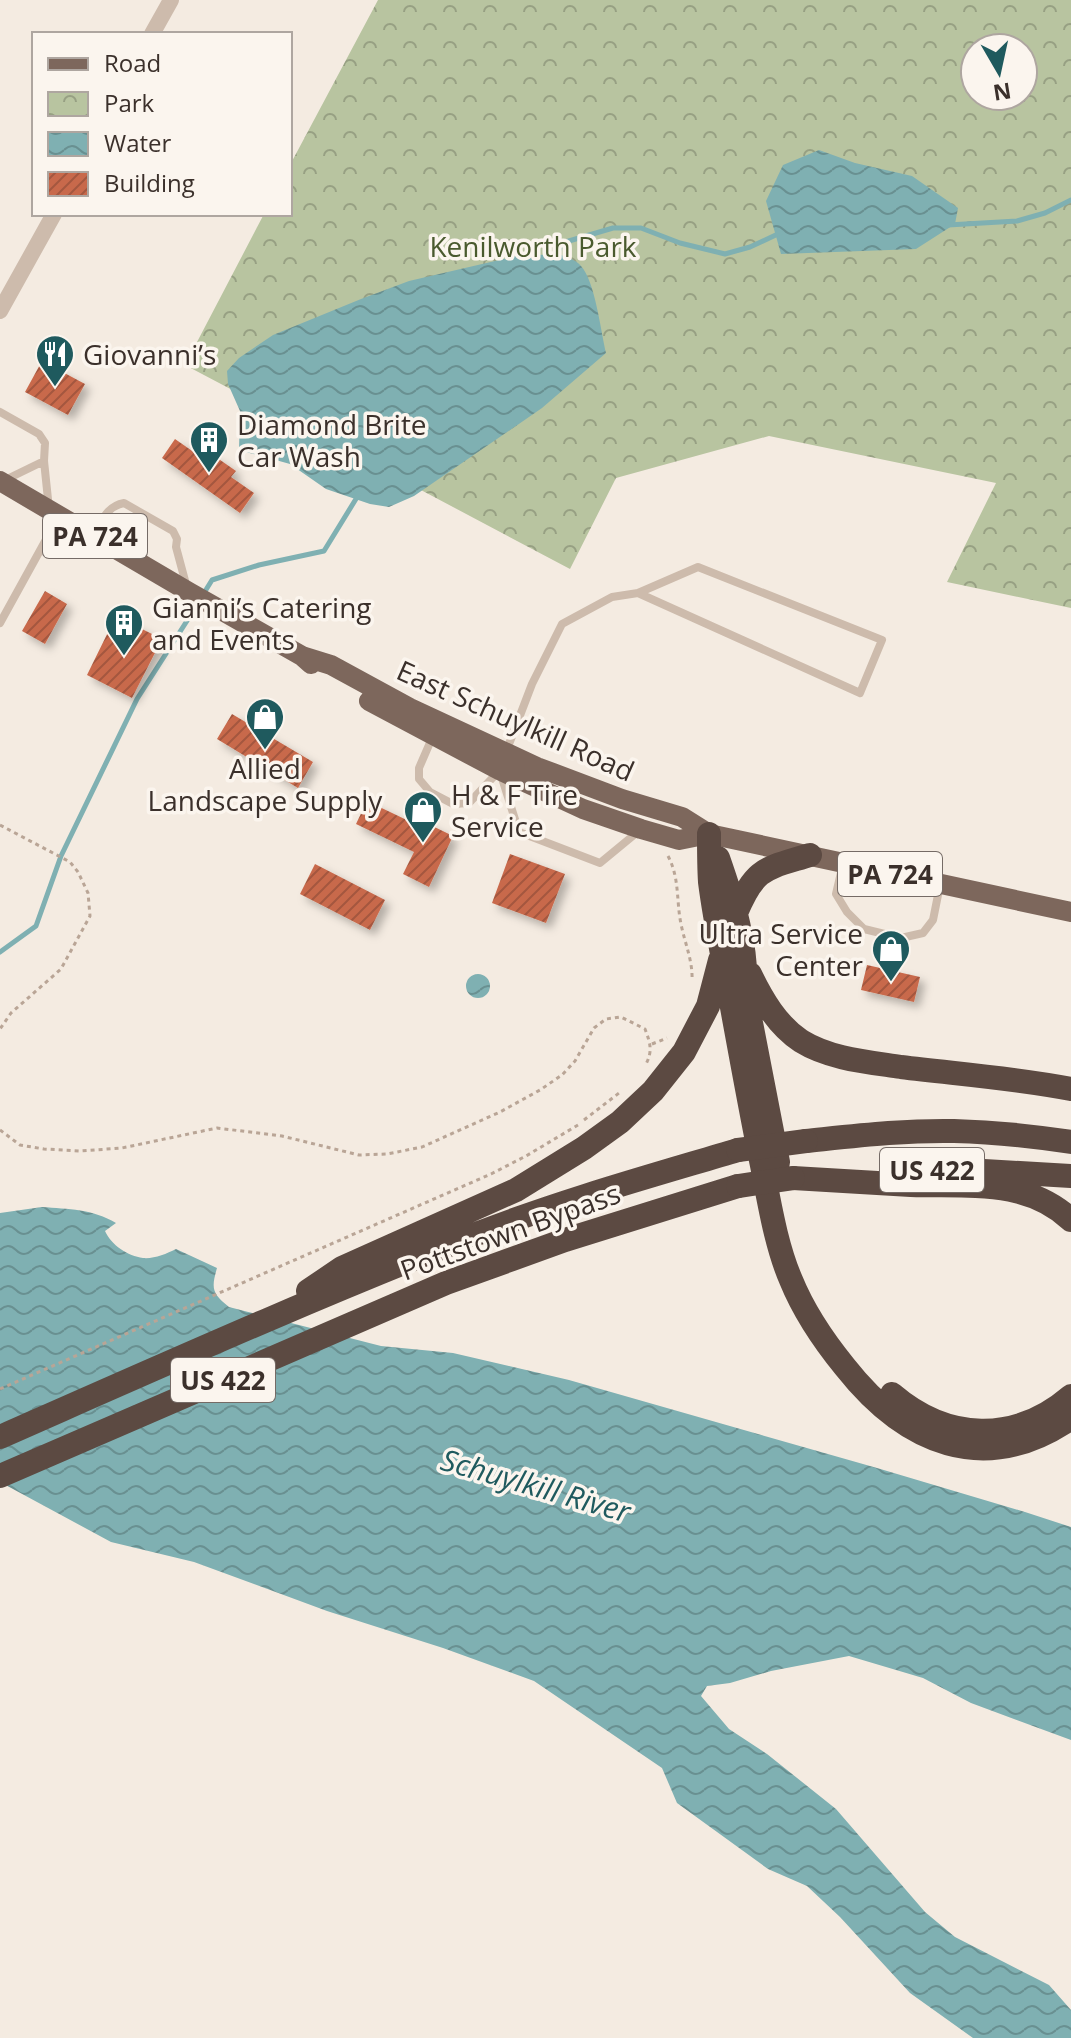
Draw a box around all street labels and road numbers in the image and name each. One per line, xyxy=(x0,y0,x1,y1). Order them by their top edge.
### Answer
road number: PA 724 xyxy=(43,514,147,558)
street label: East Schuylkill Road xyxy=(391,651,641,789)
road number: PA 724 xyxy=(838,852,942,896)
road number: US 422 xyxy=(880,1148,984,1192)
street label: Pottstown Bypass xyxy=(395,1174,625,1288)
road number: US 422 xyxy=(171,1358,275,1402)

